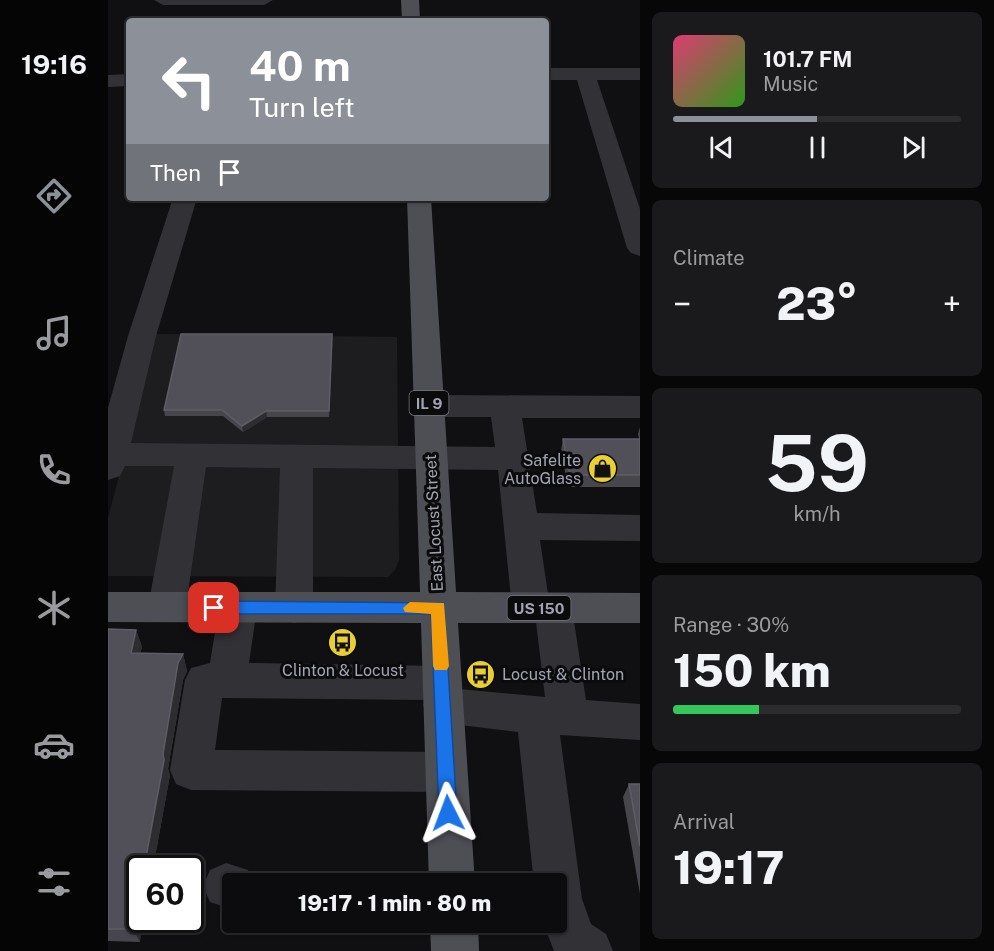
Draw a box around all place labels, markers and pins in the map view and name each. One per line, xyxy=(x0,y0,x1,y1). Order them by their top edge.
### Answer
place label: Safelite AutoGlass xyxy=(504,451,581,488)
shop icon: Safelite AutoGlass xyxy=(586,453,618,485)
pin xyxy=(188,582,239,633)
bus stop icon: Clinton & Locust xyxy=(327,626,359,658)
bus stop icon: Locust & Clinton xyxy=(465,658,497,690)
place label: Clinton & Locust xyxy=(282,661,404,680)
place label: Locust & Clinton xyxy=(502,665,624,684)

